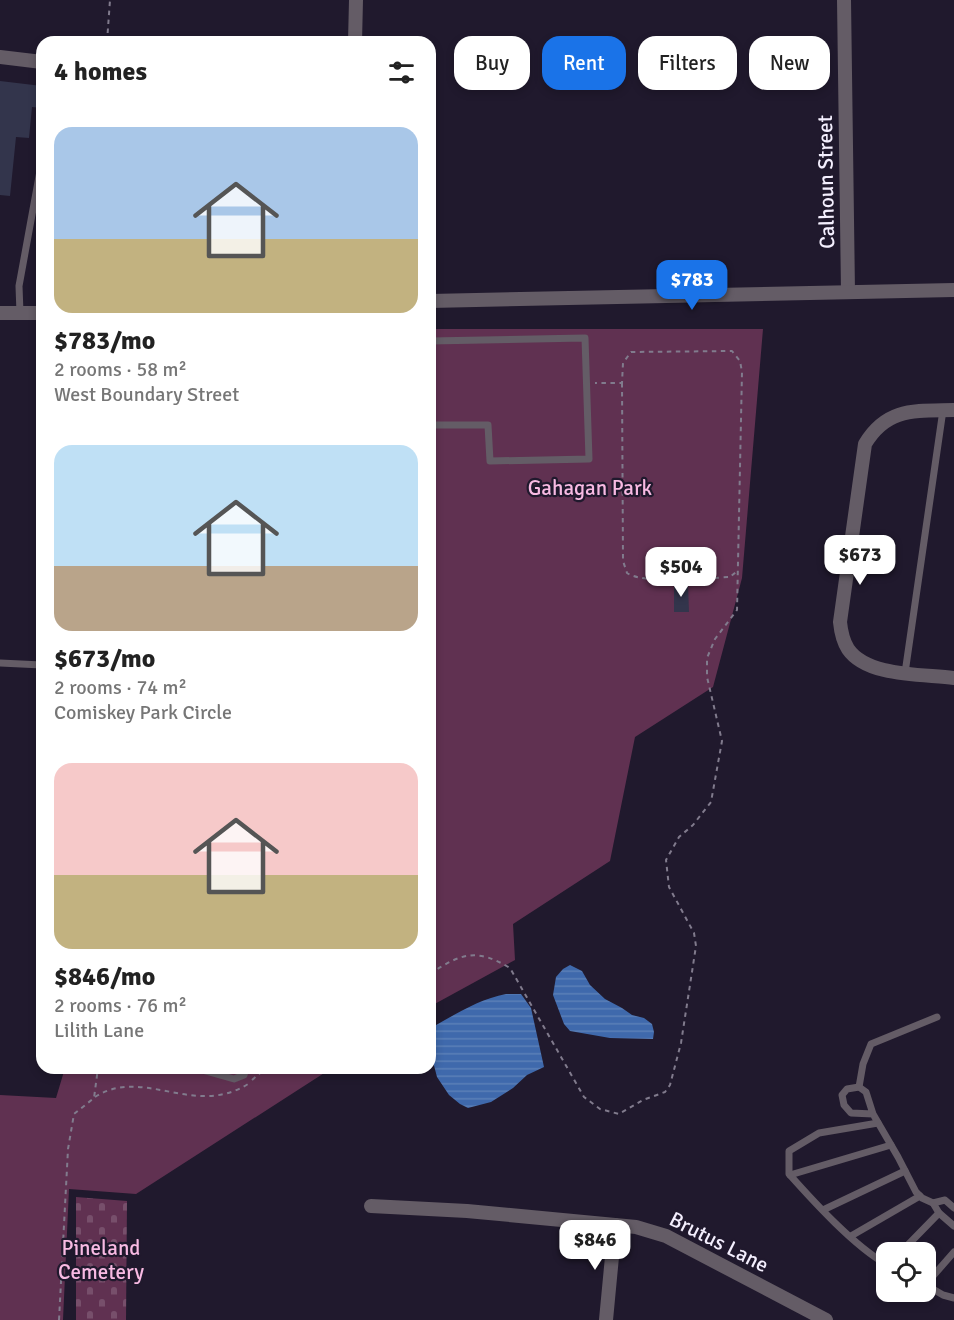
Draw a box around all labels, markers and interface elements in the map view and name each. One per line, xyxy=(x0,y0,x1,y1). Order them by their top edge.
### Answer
chip: Buy xyxy=(454,36,530,90)
chip: Rent xyxy=(542,36,626,90)
chip: Filters xyxy=(638,36,737,90)
chip: New xyxy=(749,36,830,90)
text: 4 homes xyxy=(54,56,147,88)
icon: filters xyxy=(385,56,418,89)
street label: Calhoun Street xyxy=(812,115,840,249)
icon: home xyxy=(182,166,290,274)
pin: $783 xyxy=(656,260,728,311)
text: $783 xyxy=(670,267,714,292)
text: $783/mo xyxy=(54,325,155,357)
text: 2 rooms · 58 m² xyxy=(54,357,187,382)
text: West Boundary Street xyxy=(54,382,239,407)
park label: Gahagan Park xyxy=(528,475,653,501)
icon: home xyxy=(182,484,290,592)
pin: $673 xyxy=(824,535,896,586)
text: $673 xyxy=(838,542,882,567)
pin: $504 xyxy=(645,547,717,598)
text: $504 xyxy=(659,554,703,579)
text: $673/mo xyxy=(54,643,155,675)
text: 2 rooms · 74 m² xyxy=(54,675,187,700)
text: Comiskey Park Circle xyxy=(54,700,232,725)
icon: home xyxy=(182,802,290,910)
text: $846/mo xyxy=(54,961,155,993)
text: 2 rooms · 76 m² xyxy=(54,993,187,1018)
text: Lilith Lane xyxy=(54,1018,144,1043)
street label: Brutus Lane xyxy=(665,1206,773,1278)
pin: $846 xyxy=(559,1220,631,1271)
text: $846 xyxy=(573,1227,617,1252)
park label: Pineland Cemetery xyxy=(58,1235,144,1285)
map controls xyxy=(876,1242,936,1302)
button: locate xyxy=(876,1242,936,1302)

